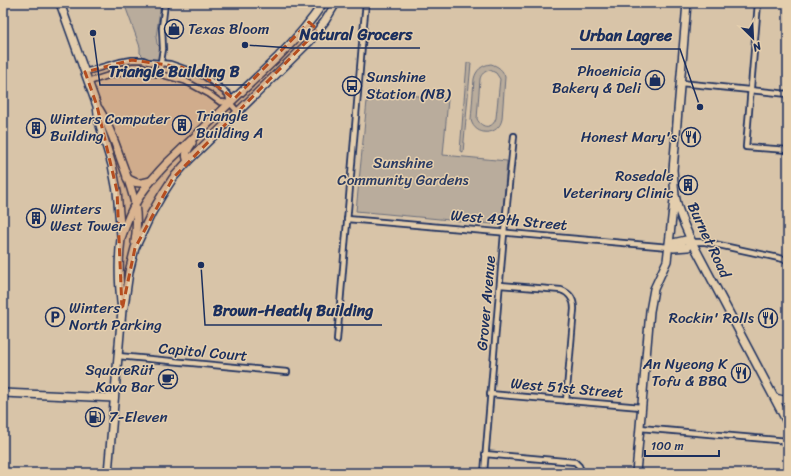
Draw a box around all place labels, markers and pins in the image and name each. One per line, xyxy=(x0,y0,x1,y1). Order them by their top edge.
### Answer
place label: Texas Bloom xyxy=(188,16,270,42)
shop icon: Texas Bloom xyxy=(163,18,185,40)
callout: Natural Grocers xyxy=(291,20,420,48)
callout: Urban Lagree xyxy=(571,21,680,49)
callout: Triangle Building B xyxy=(100,57,247,85)
place label: Phoenicia Bakery & Deli xyxy=(552,58,642,101)
place label: Sunshine Station (NB) xyxy=(366,64,451,107)
shop icon: Phoenicia Bakery & Deli xyxy=(644,69,666,91)
bus stop icon: Sunshine Station (NB) xyxy=(341,75,363,97)
place label: Triangle Building A xyxy=(196,103,263,146)
place label: Winters Computer Building xyxy=(50,106,171,149)
building icon: Triangle Building A xyxy=(171,114,193,136)
building icon: Winters Computer Building xyxy=(25,117,47,139)
place label: Honest Mary's xyxy=(581,124,678,150)
restaurant icon: Honest Mary's xyxy=(680,126,702,148)
place label: Rosedale Veterinary Clinic xyxy=(563,163,674,206)
building icon: Rosedale Veterinary Clinic xyxy=(677,174,699,196)
place label: Winters West Tower xyxy=(50,196,125,239)
building icon: Winters West Tower xyxy=(25,207,47,229)
place label: Winters North Parking xyxy=(69,295,162,338)
callout: Brown-Heatly Building xyxy=(205,297,382,325)
place label: Rockin' Rolls xyxy=(669,305,755,331)
parking icon: Winters North Parking xyxy=(44,306,66,328)
restaurant icon: Rockin' Rolls xyxy=(757,307,779,329)
place label: An Nyeong K Tofu & BBQ xyxy=(642,351,728,394)
place label: SquareRüt Kava Bar xyxy=(85,357,155,400)
restaurant icon: An Nyeong K Tofu & BBQ xyxy=(730,362,752,384)
cafe icon: SquareRüt Kava Bar xyxy=(157,368,179,390)
place label: 7-Eleven xyxy=(109,404,168,430)
fuel station icon: 7-Eleven xyxy=(84,406,106,428)

